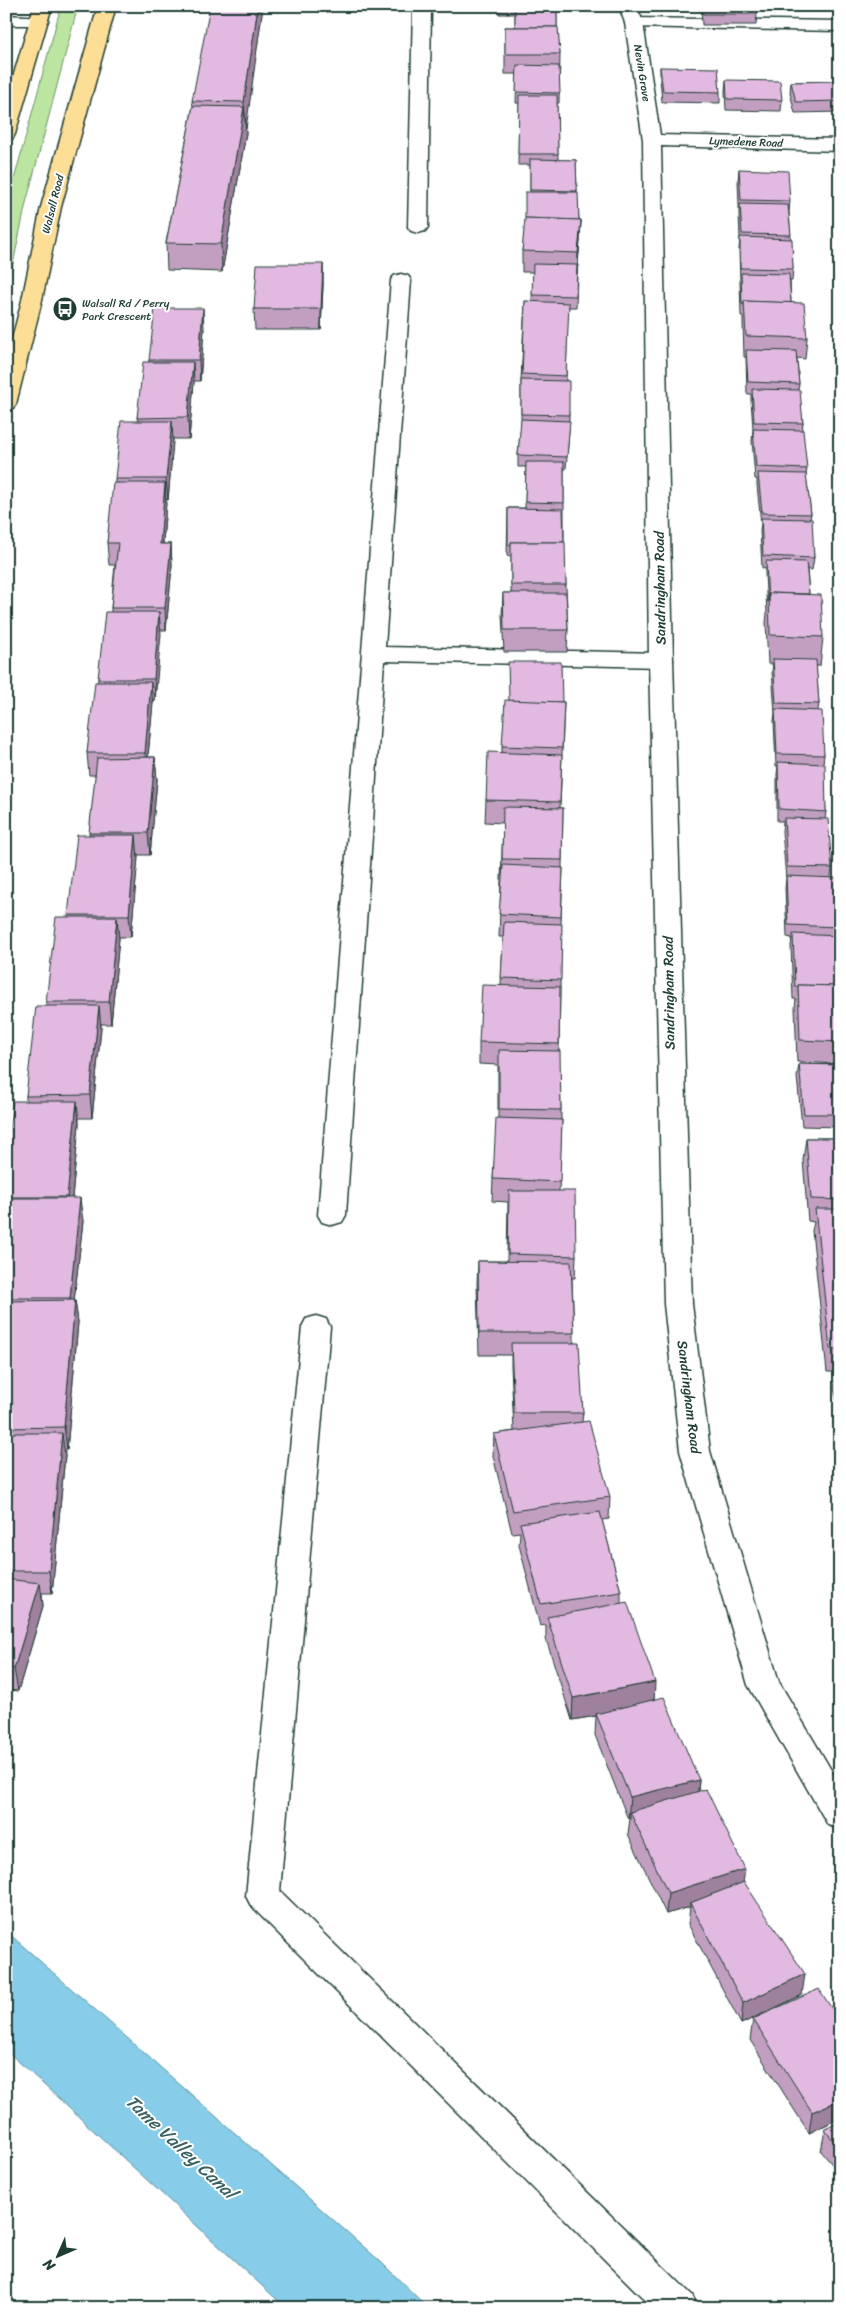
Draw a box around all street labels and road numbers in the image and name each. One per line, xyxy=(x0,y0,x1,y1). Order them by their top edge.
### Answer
street label: Nevin Grove xyxy=(628,43,656,103)
street label: Lymedene Road xyxy=(709,131,785,153)
street label: Walsall Road xyxy=(36,171,70,236)
street label: Sandringham Road xyxy=(646,529,673,645)
street label: Sandringham Road xyxy=(655,934,682,1050)
street label: Sandringham Road xyxy=(670,1339,709,1457)

